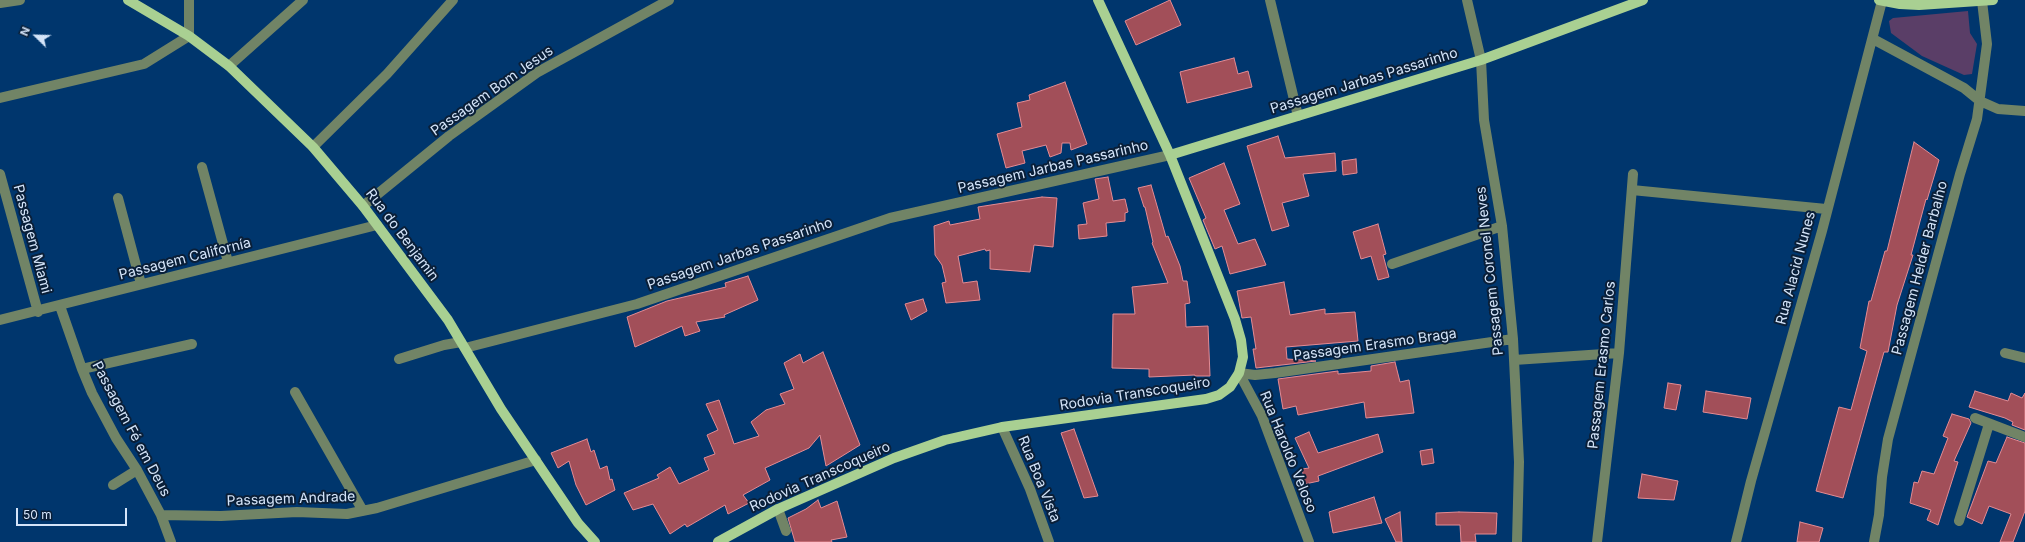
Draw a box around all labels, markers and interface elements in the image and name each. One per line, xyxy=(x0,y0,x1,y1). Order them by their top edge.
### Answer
north arrow xyxy=(16,16,56,56)
text: N xyxy=(17,25,33,38)
street label: Passagem Bom Jesus xyxy=(428,42,556,140)
street label: Passagem Jarbas Passarinho xyxy=(1268,44,1460,118)
street label: Passagem Jarbas Passarinho xyxy=(956,137,1150,197)
street label: Passagem Helder Barbalho xyxy=(1889,179,1951,357)
street label: Passagem Miami xyxy=(9,183,55,295)
street label: Rua do Benjamin xyxy=(362,186,442,284)
street label: Passagem Coronel Neves xyxy=(1473,186,1507,356)
street label: Rua Alacid Nunes xyxy=(1773,210,1819,326)
street label: Passagem Jarbas Passarinho xyxy=(645,214,835,294)
street label: Passagem Californía xyxy=(117,234,253,284)
street label: Passagem Erasmo Carlos xyxy=(1585,280,1619,450)
street label: Passagem Erasmo Braga xyxy=(1292,325,1458,365)
street label: Passagem Fé em Deus xyxy=(88,359,174,499)
street label: Rodovia Transcoqueiro xyxy=(1059,374,1211,414)
street label: Rua Haroldo Veloso xyxy=(1256,389,1320,515)
street label: Rua Boa Vista xyxy=(1014,433,1064,525)
street label: Rodovia Transcoqueiro xyxy=(747,438,893,516)
street label: Passagem Andrade xyxy=(226,488,356,510)
scale bar xyxy=(18,500,129,526)
text: 50 m xyxy=(23,507,52,522)

